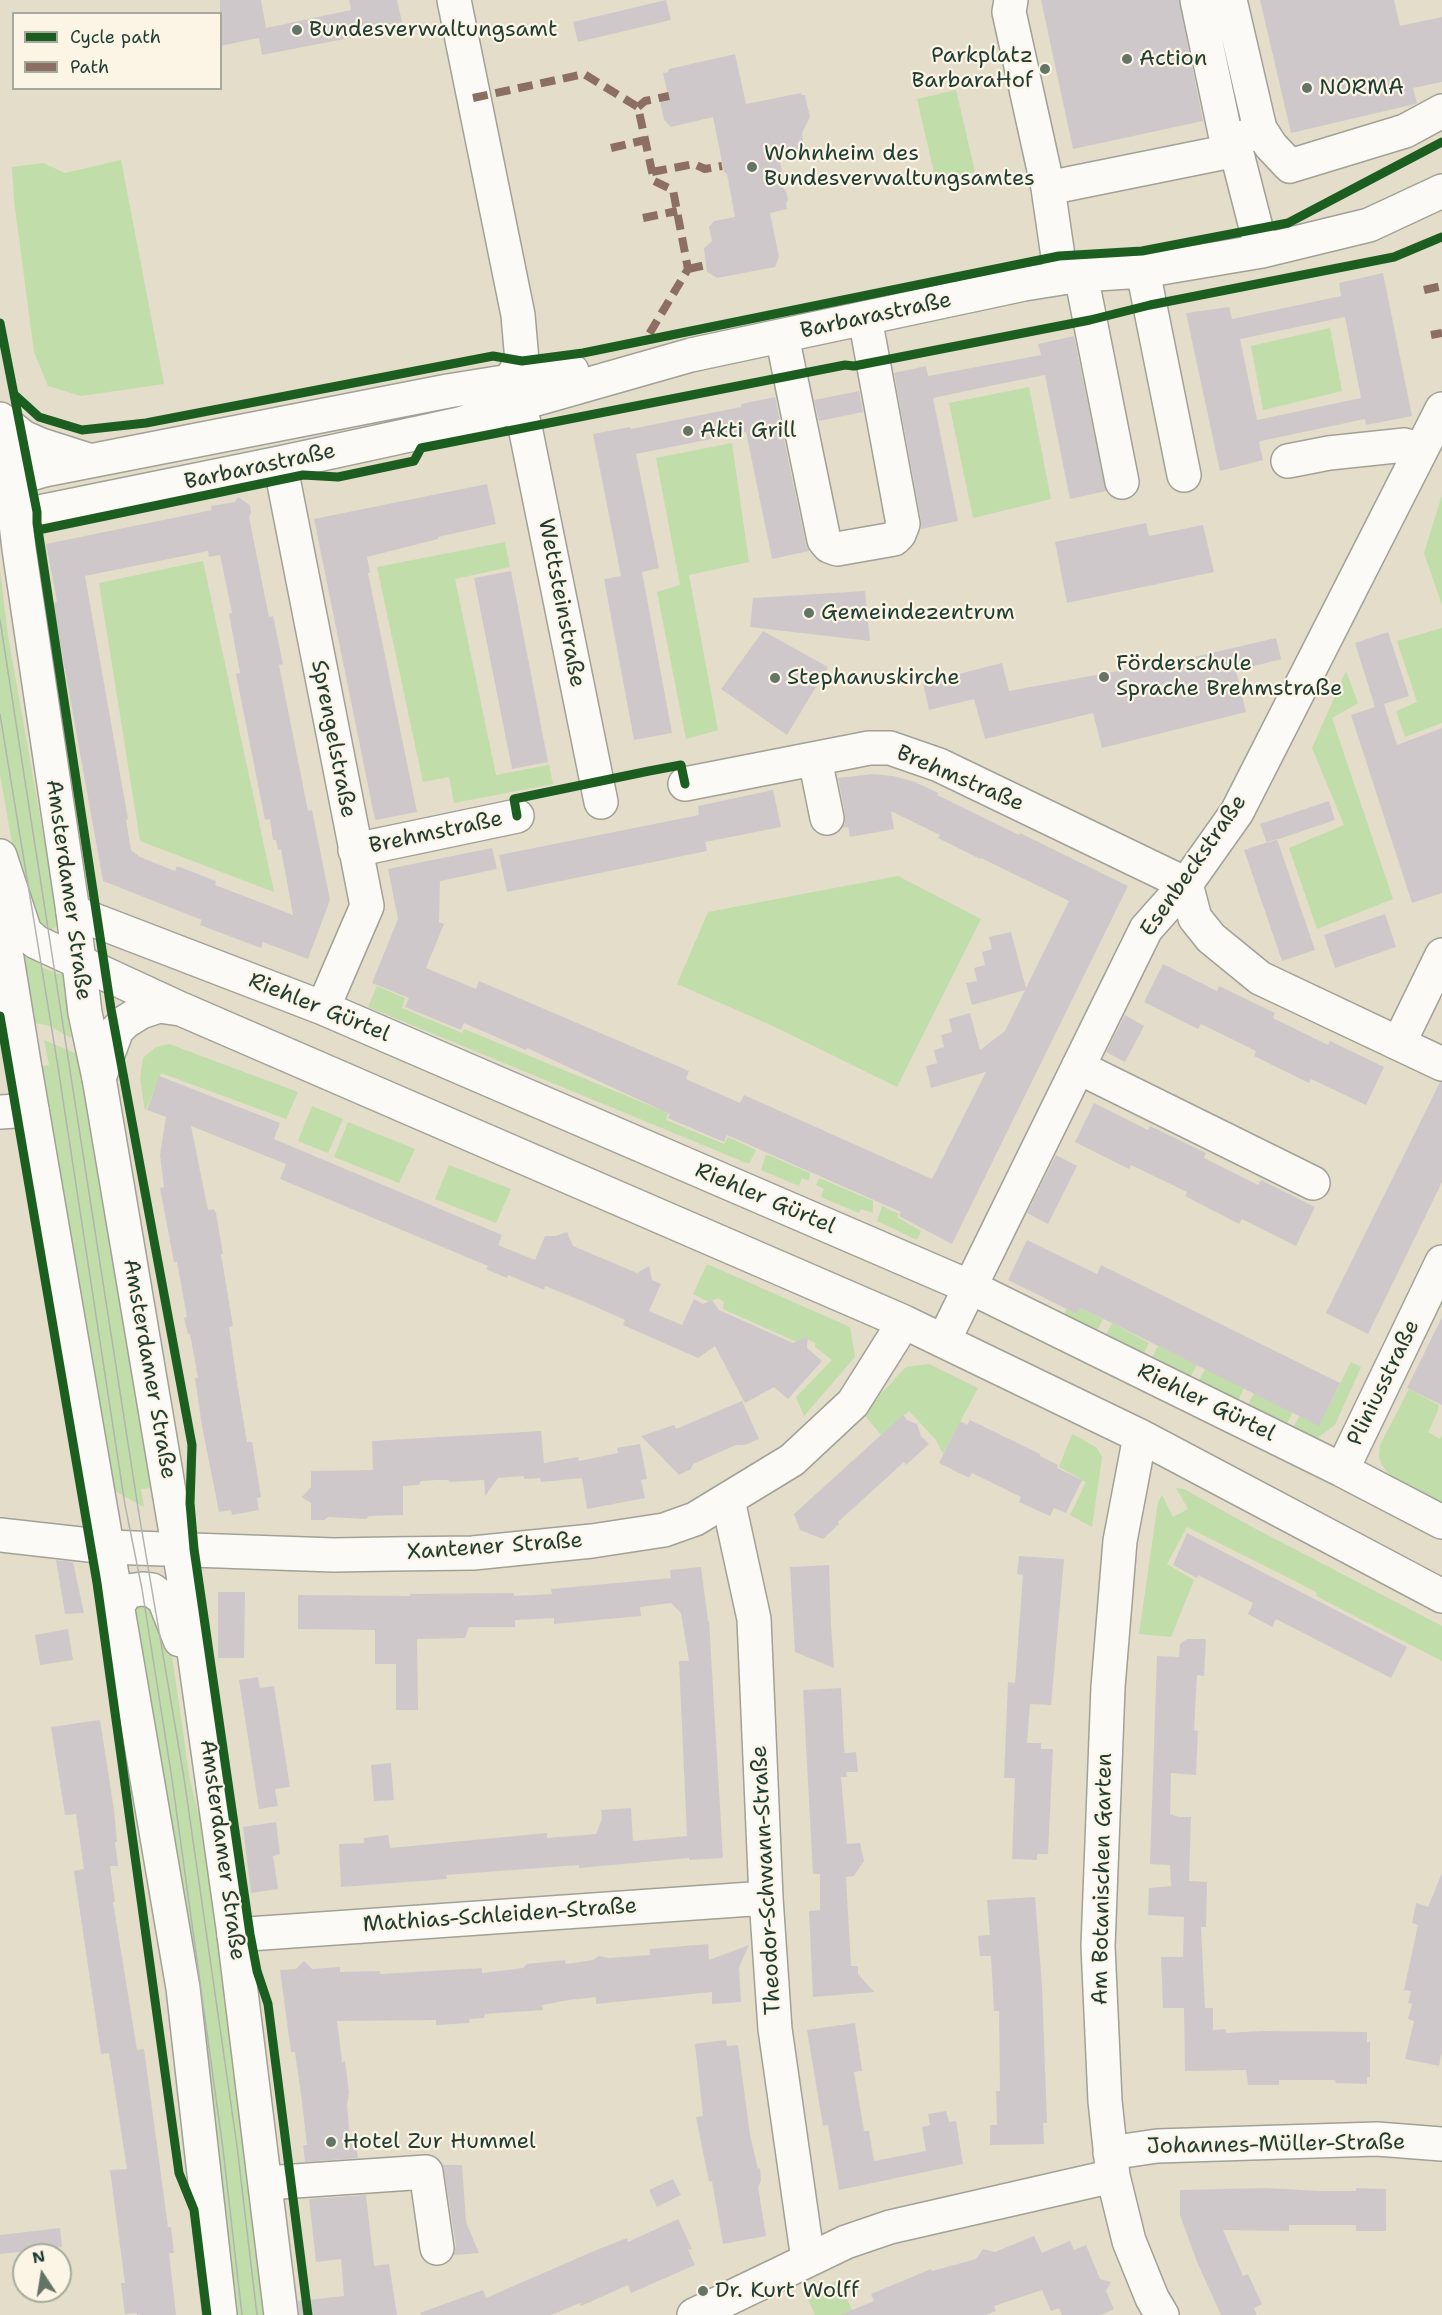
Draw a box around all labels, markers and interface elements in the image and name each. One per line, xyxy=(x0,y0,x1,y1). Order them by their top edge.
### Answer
legend xyxy=(12,12,222,90)
place label: Bundesverwaltungsamt xyxy=(309,17,558,43)
marker: Bundesverwaltungsamt xyxy=(290,23,304,37)
text: Cycle path xyxy=(70,25,161,49)
place label: Parkplatz BarbaraHof xyxy=(912,43,1033,94)
place label: Action xyxy=(1139,46,1207,72)
marker: Action xyxy=(1120,52,1134,66)
text: Path xyxy=(70,55,109,79)
marker: Parkplatz BarbaraHof xyxy=(1038,62,1052,76)
place label: NORMA xyxy=(1319,75,1404,101)
marker: NORMA xyxy=(1300,81,1314,95)
place label: Wohnheim des Bundesverwaltungsamtes xyxy=(764,141,1035,192)
marker: Wohnheim des Bundesverwaltungsamtes xyxy=(745,160,759,174)
street label: Barbarastraße xyxy=(798,287,954,345)
place label: Akti Grill xyxy=(700,418,796,444)
marker: Akti Grill xyxy=(681,424,695,438)
street label: Barbarastraße xyxy=(182,438,338,496)
street label: Wettsteinstraße xyxy=(532,516,590,690)
place label: Gemeindezentrum xyxy=(821,600,1015,626)
marker: Gemeindezentrum xyxy=(802,606,816,620)
place label: Förderschule Sprache Brehmstraße xyxy=(1116,651,1342,702)
street label: Sprengelstraße xyxy=(305,658,361,820)
place label: Stephanuskirche xyxy=(787,665,960,691)
marker: Förderschule Sprache Brehmstraße xyxy=(1097,670,1111,684)
marker: Stephanuskirche xyxy=(768,671,782,685)
street label: Brehmstraße xyxy=(892,740,1028,818)
street label: Amsterdamer Straße xyxy=(39,778,97,1002)
street label: Esenbeckstraße xyxy=(1135,790,1253,942)
street label: Brehmstraße xyxy=(367,806,505,860)
street label: Riehler Gürtel xyxy=(245,968,393,1048)
street label: Riehler Gürtel xyxy=(691,1158,839,1240)
street label: Amsterdamer Straße xyxy=(117,1257,181,1481)
street label: Pliniusstraße xyxy=(1342,1316,1426,1450)
street label: Riehler Gürtel xyxy=(1133,1358,1279,1448)
street label: Xantener Straße xyxy=(406,1528,584,1566)
street label: Amsterdamer Straße xyxy=(193,1738,251,1962)
street label: Theodor-Schwann-Straße xyxy=(747,1745,787,2015)
street label: Am Botanischen Garten xyxy=(1088,1753,1118,2005)
street label: Mathias-Schleiden-Straße xyxy=(362,1893,638,1939)
place label: Hotel Zur Hummel xyxy=(343,2129,536,2155)
street label: Johannes-Müller-Straße xyxy=(1146,2130,1406,2160)
marker: Hotel Zur Hummel xyxy=(324,2135,338,2149)
north arrow xyxy=(12,2243,72,2303)
text: N xyxy=(30,2245,47,2268)
place label: Dr. Kurt Wolff xyxy=(715,2278,859,2304)
marker: Dr. Kurt Wolff xyxy=(696,2284,710,2298)

